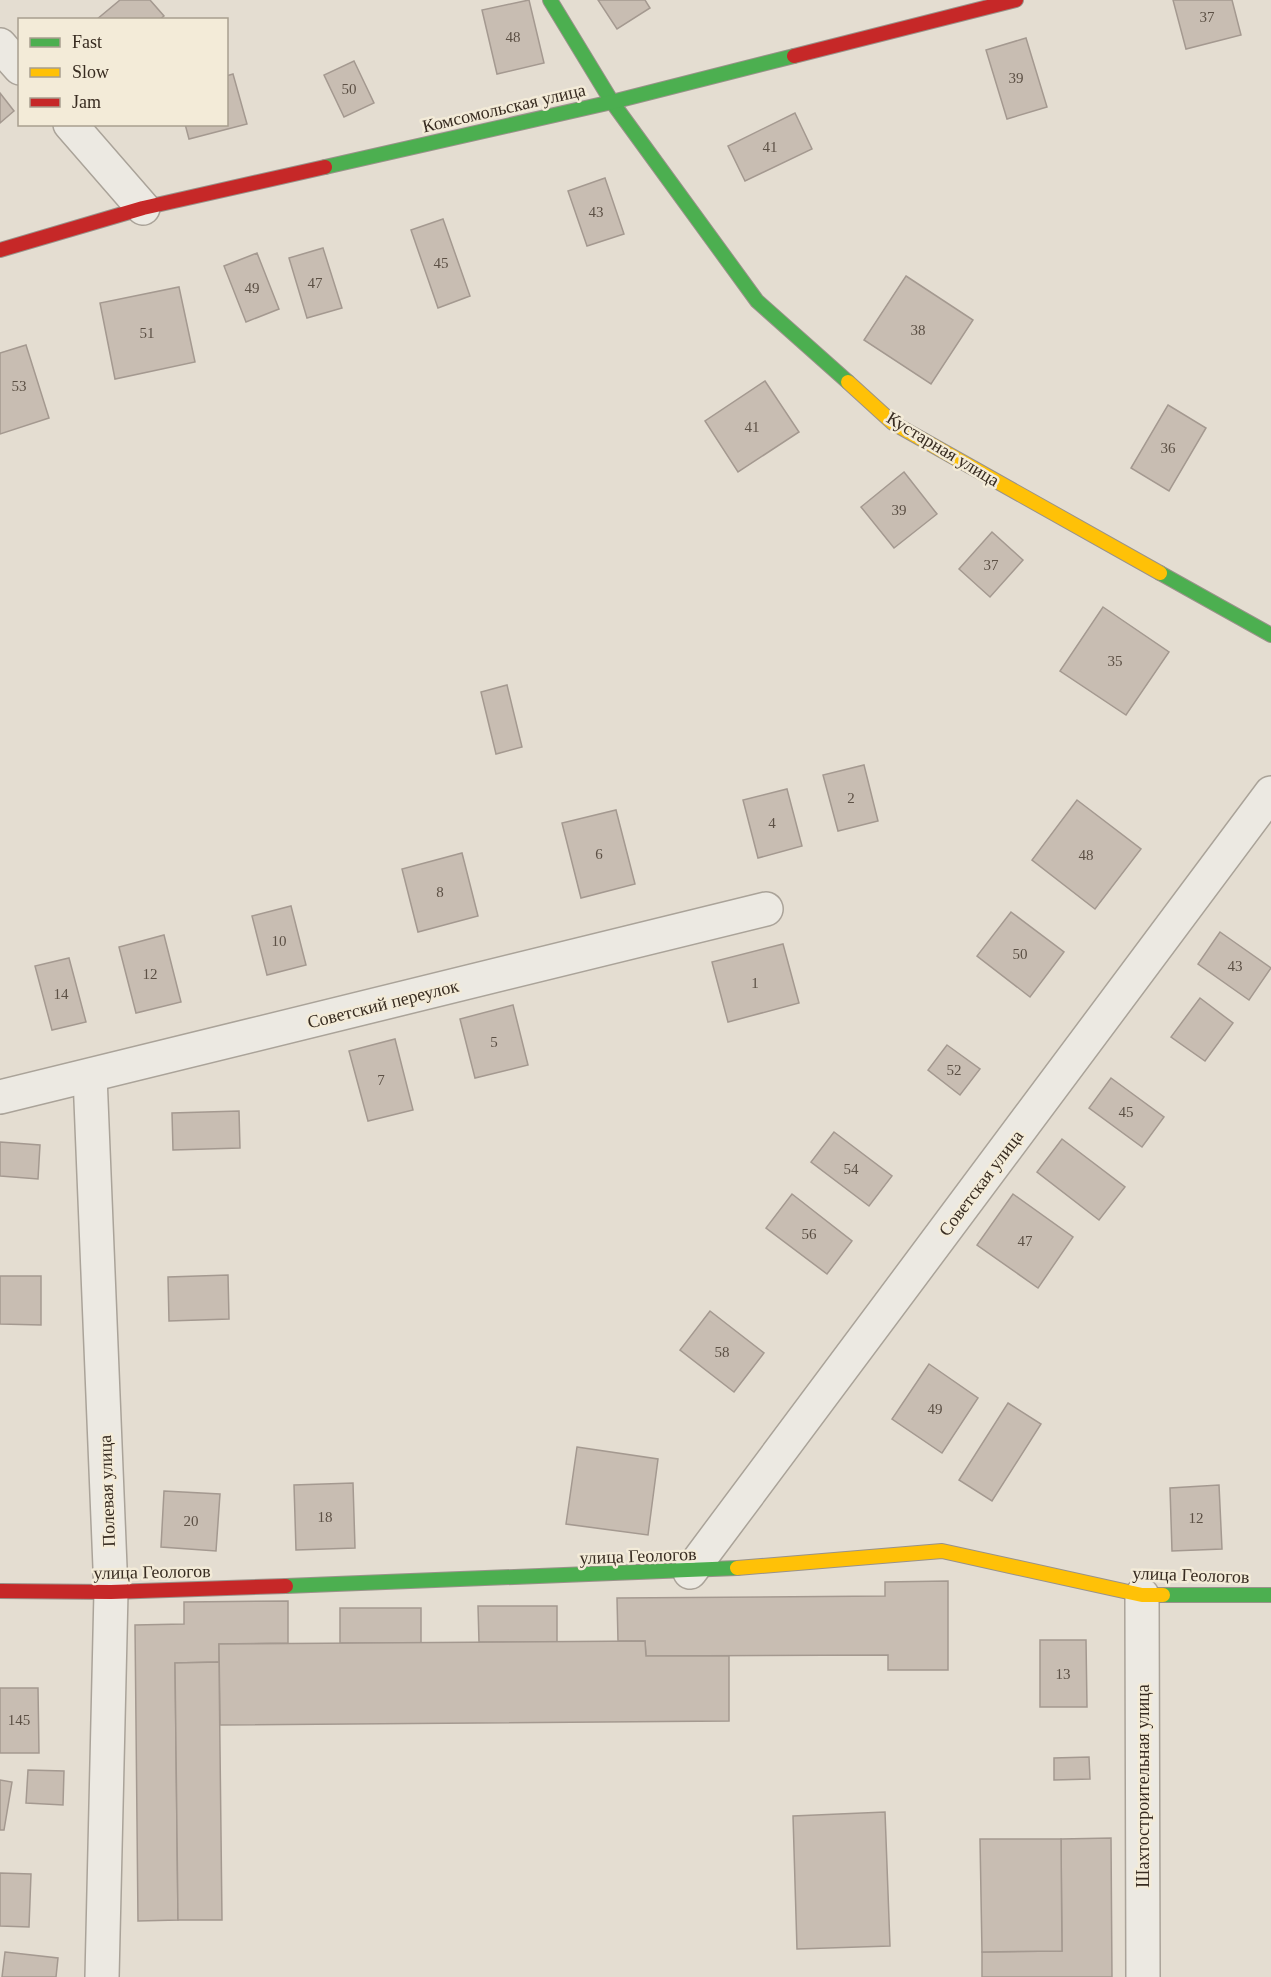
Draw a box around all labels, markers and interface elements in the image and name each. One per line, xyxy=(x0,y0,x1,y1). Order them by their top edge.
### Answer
house number: 37 xyxy=(1200,9,1215,25)
legend xyxy=(18,18,228,126)
house number: 48 xyxy=(506,29,521,45)
text: Fast xyxy=(72,32,102,52)
text: Slow xyxy=(72,62,109,82)
house number: 39 xyxy=(1009,70,1024,86)
street label: Комсомольская улица xyxy=(420,79,588,137)
house number: 50 xyxy=(342,81,357,97)
text: Jam xyxy=(72,92,101,112)
house number: 41 xyxy=(763,139,778,155)
house number: 43 xyxy=(589,204,604,220)
house number: 45 xyxy=(434,255,449,271)
house number: 47 xyxy=(308,275,323,291)
house number: 49 xyxy=(245,280,260,296)
house number: 38 xyxy=(911,322,926,338)
house number: 51 xyxy=(140,325,155,341)
house number: 53 xyxy=(12,378,27,394)
street label: Кустарная улица xyxy=(883,408,1003,490)
house number: 41 xyxy=(745,419,760,435)
house number: 36 xyxy=(1161,440,1176,456)
house number: 39 xyxy=(892,502,907,518)
house number: 37 xyxy=(984,557,999,573)
house number: 35 xyxy=(1108,653,1123,669)
house number: 2 xyxy=(847,790,855,806)
house number: 4 xyxy=(768,815,776,831)
house number: 6 xyxy=(595,846,603,862)
house number: 48 xyxy=(1079,847,1094,863)
house number: 8 xyxy=(436,884,444,900)
house number: 10 xyxy=(272,933,287,949)
house number: 50 xyxy=(1013,946,1028,962)
house number: 43 xyxy=(1228,958,1243,974)
house number: 12 xyxy=(143,966,158,982)
street label: Советский переулок xyxy=(305,975,461,1032)
house number: 1 xyxy=(751,975,759,991)
house number: 14 xyxy=(54,986,69,1002)
house number: 5 xyxy=(490,1034,498,1050)
house number: 52 xyxy=(947,1062,962,1078)
house number: 7 xyxy=(377,1072,385,1088)
house number: 45 xyxy=(1119,1104,1134,1120)
street label: Советская улица xyxy=(935,1126,1027,1240)
house number: 54 xyxy=(844,1161,859,1177)
house number: 56 xyxy=(802,1226,817,1242)
house number: 47 xyxy=(1018,1233,1033,1249)
house number: 58 xyxy=(715,1344,730,1360)
house number: 49 xyxy=(928,1401,943,1417)
street label: Полевая улица xyxy=(95,1435,119,1547)
house number: 18 xyxy=(318,1509,333,1525)
house number: 12 xyxy=(1189,1510,1204,1526)
house number: 20 xyxy=(184,1513,199,1529)
street label: улица Геологов xyxy=(579,1544,697,1568)
street label: улица Геологов xyxy=(93,1561,211,1583)
street label: улица Геологов xyxy=(1132,1563,1250,1587)
house number: 13 xyxy=(1056,1666,1071,1682)
street label: Шахтостроительная улица xyxy=(1133,1684,1153,1888)
house number: 145 xyxy=(8,1712,30,1728)

